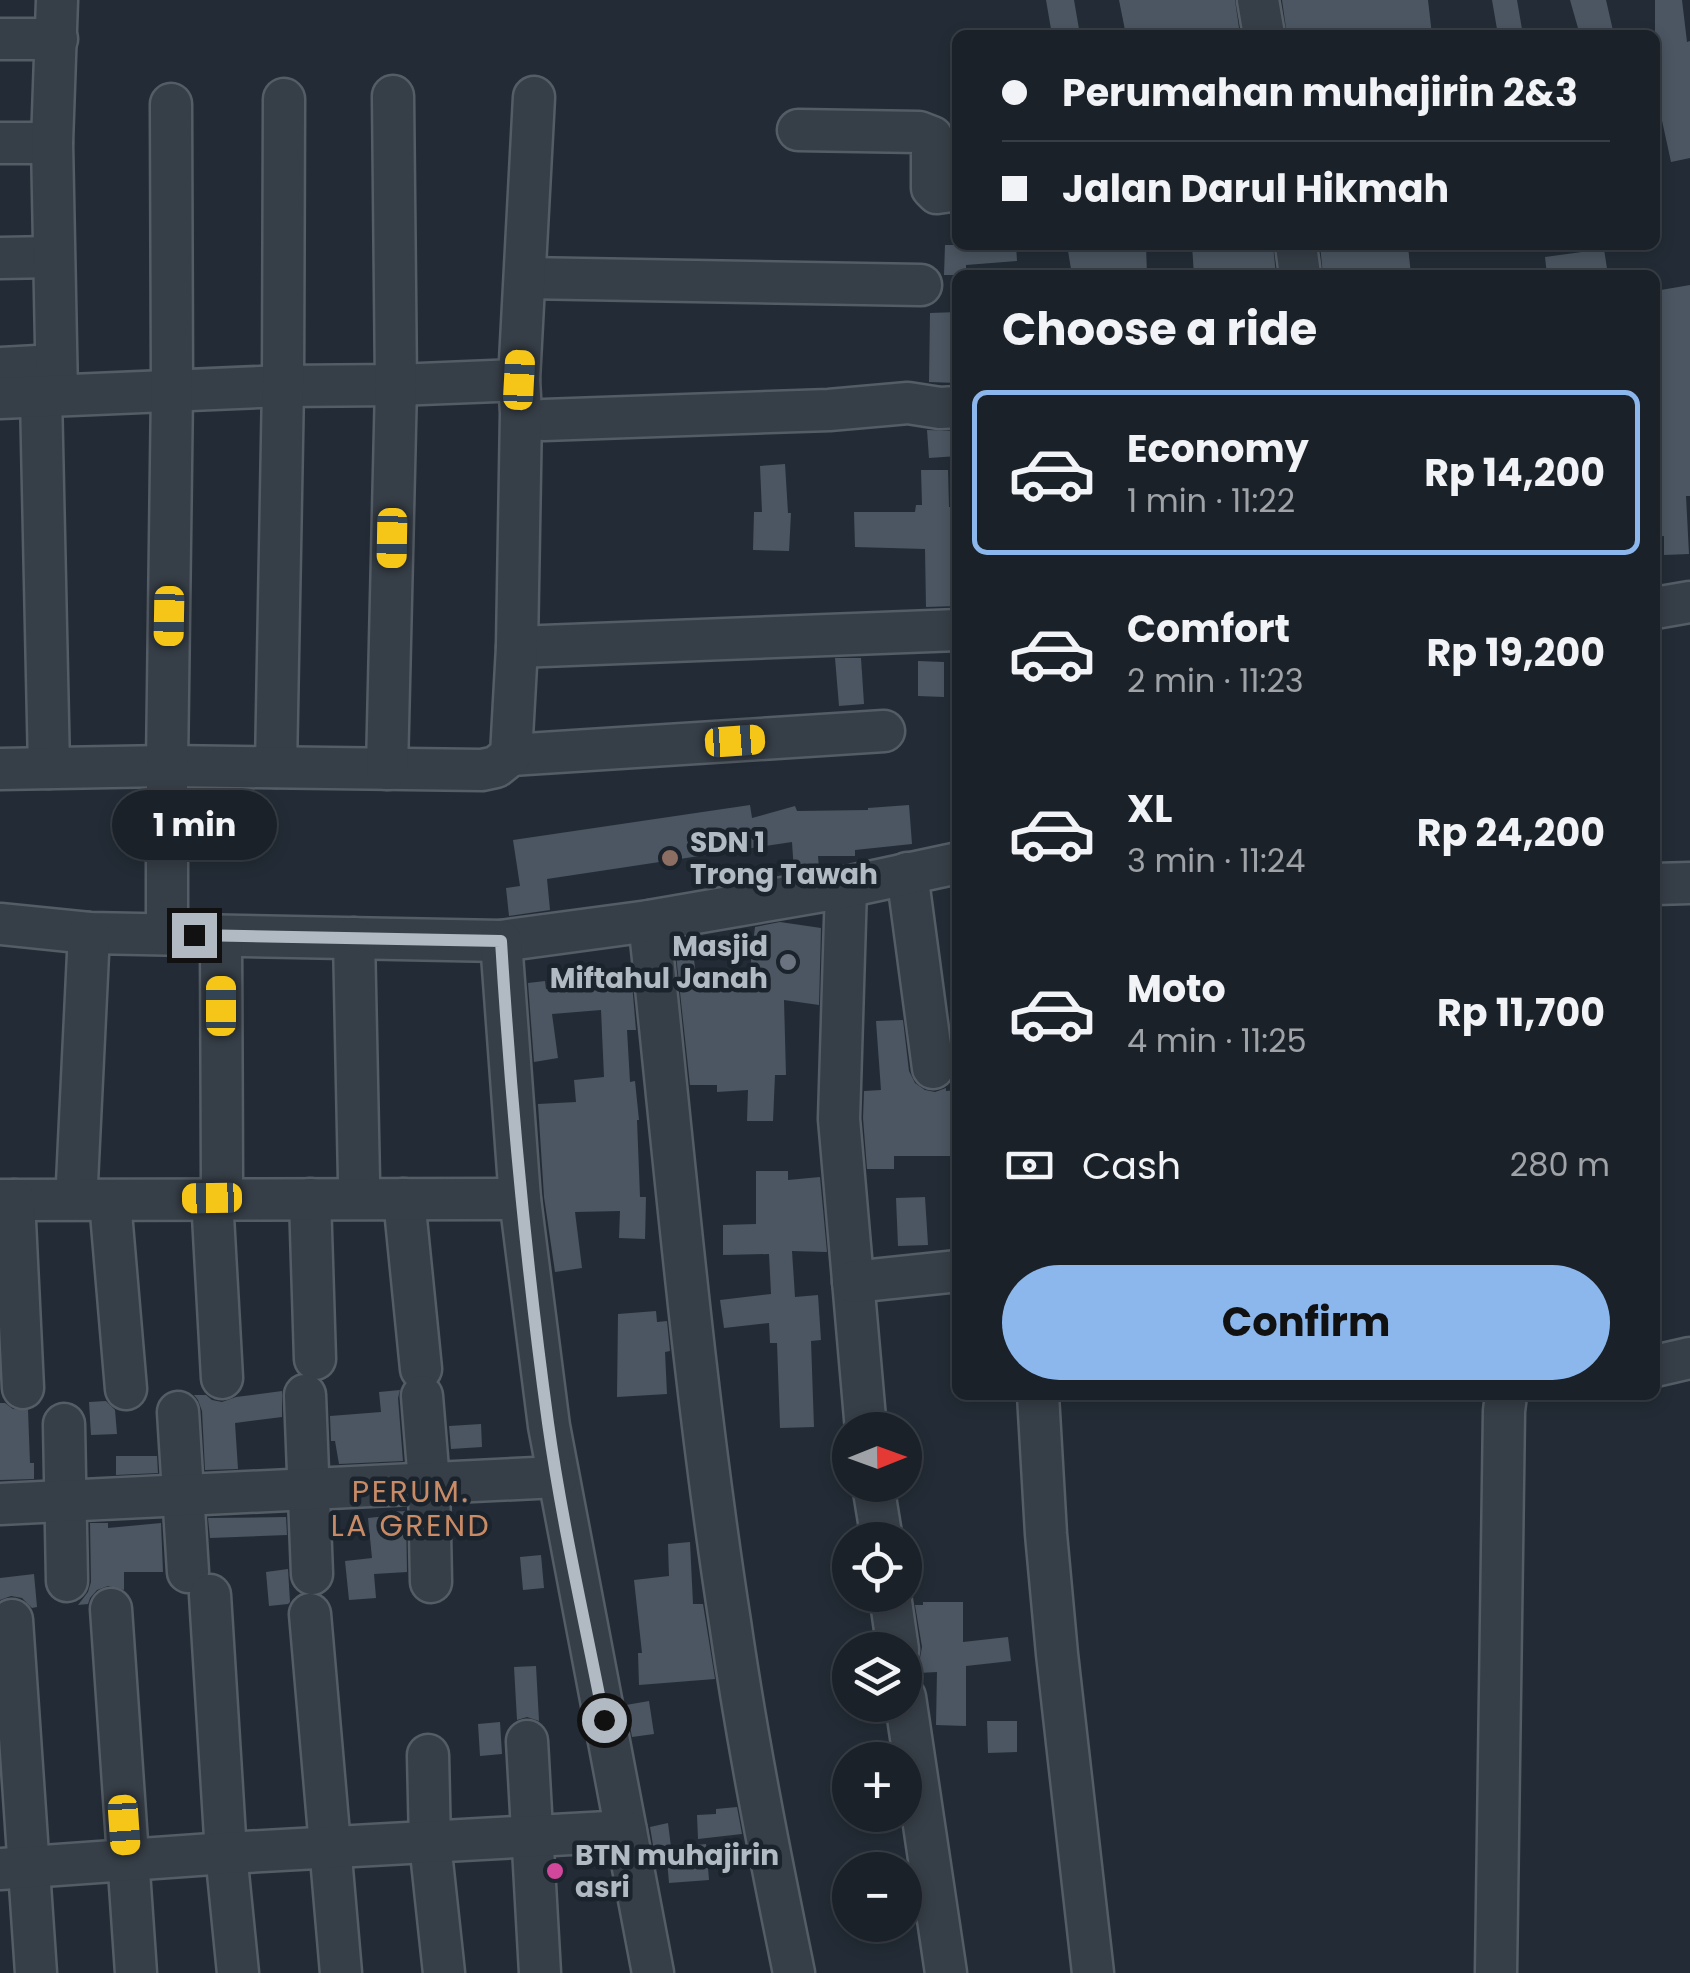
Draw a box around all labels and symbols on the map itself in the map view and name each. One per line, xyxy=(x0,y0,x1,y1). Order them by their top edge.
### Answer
car xyxy=(502,349,536,411)
car xyxy=(376,508,408,568)
car xyxy=(153,586,185,646)
car xyxy=(704,724,766,758)
callout: 1 min xyxy=(111,790,276,860)
place label: SDN 1 Trong Tawah xyxy=(690,823,878,894)
marker: SDN 1 Trong Tawah xyxy=(659,847,681,869)
route end xyxy=(172,913,217,958)
place label: Masjid Miftahul Janah xyxy=(550,927,768,998)
marker: Masjid Miftahul Janah xyxy=(777,951,799,973)
car xyxy=(206,976,236,1036)
car xyxy=(182,1182,242,1214)
north arrow xyxy=(832,1412,922,1502)
district label: PERUM. LA GREND xyxy=(331,1470,491,1547)
route start xyxy=(582,1698,627,1743)
car xyxy=(107,1794,141,1856)
place label: BTN muhajirin asri xyxy=(575,1836,779,1907)
marker: BTN muhajirin asri xyxy=(544,1860,566,1882)

